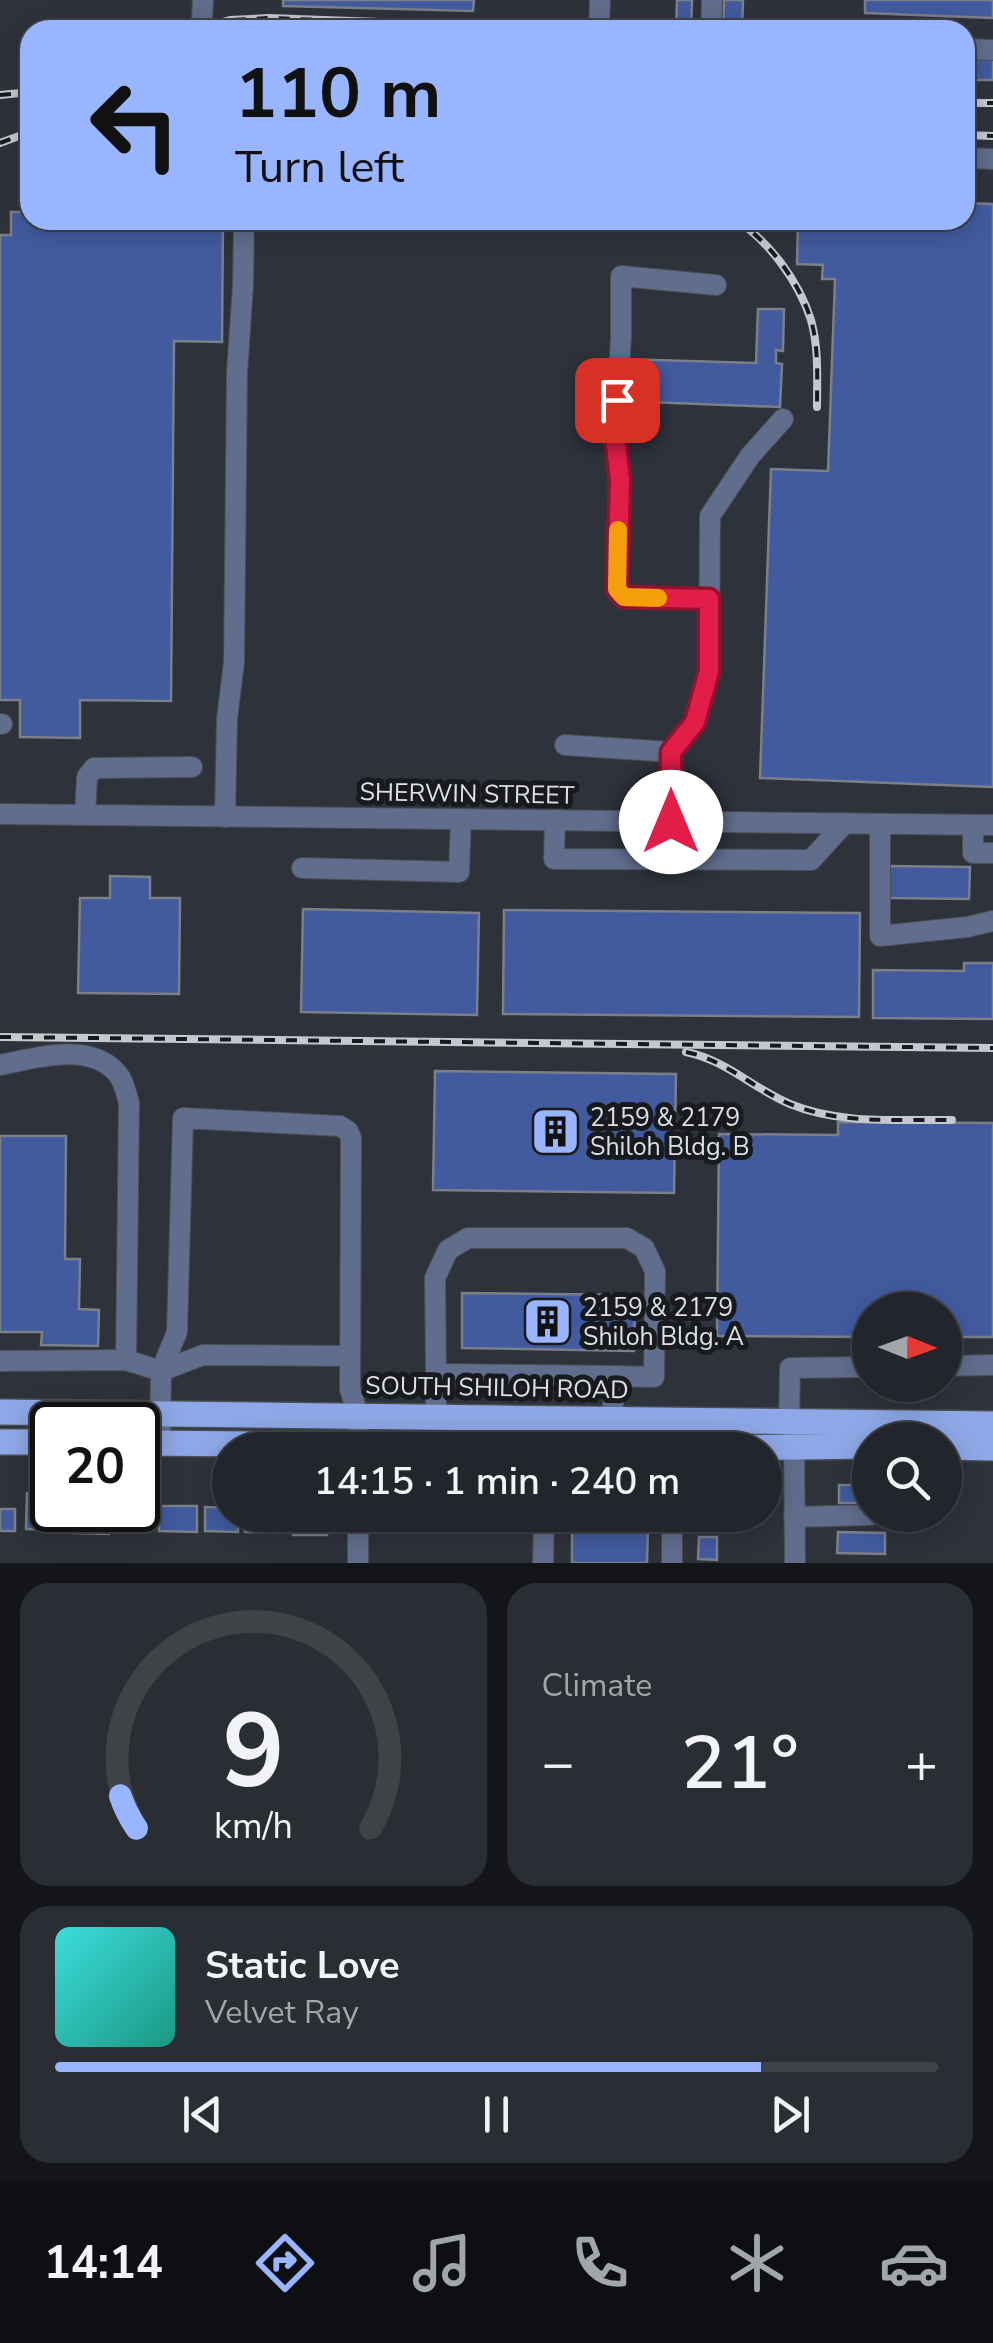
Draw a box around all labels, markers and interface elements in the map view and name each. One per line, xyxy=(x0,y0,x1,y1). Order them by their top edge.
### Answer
text: 110 m xyxy=(235,46,441,142)
icon: left xyxy=(70,60,200,190)
text: Turn left xyxy=(235,137,404,198)
pin xyxy=(575,358,660,443)
icon: arrive xyxy=(590,373,645,428)
position arrow xyxy=(619,770,723,874)
street label: SHERWIN STREET xyxy=(359,775,575,813)
place label: 2159 & 2179 Shiloh Bldg. B xyxy=(590,1101,750,1164)
building icon: 2159 & 2179 Shiloh Bldg. B xyxy=(529,1106,581,1158)
place label: 2159 & 2179 Shiloh Bldg. A xyxy=(583,1291,744,1354)
north arrow xyxy=(852,1292,962,1402)
map controls xyxy=(852,1292,962,1532)
building icon: 2159 & 2179 Shiloh Bldg. A xyxy=(522,1296,574,1348)
street label: SOUTH SHILOH ROAD xyxy=(365,1369,629,1407)
speed limit sign: 20 xyxy=(30,1402,160,1532)
button: search xyxy=(852,1422,962,1532)
text: 14:15 · 1 min · 240 m xyxy=(314,1456,680,1507)
text: Climate xyxy=(542,1664,652,1707)
text: 9 xyxy=(222,1681,284,1823)
text: 21° xyxy=(681,1712,799,1814)
text: − xyxy=(542,1726,575,1801)
text: + xyxy=(905,1726,938,1801)
text: km/h xyxy=(214,1802,293,1851)
text: Static Love xyxy=(205,1940,400,1991)
text: Velvet Ray xyxy=(205,1991,359,2034)
icon: previous xyxy=(175,2087,230,2142)
icon: pause xyxy=(469,2087,524,2142)
icon: next xyxy=(763,2087,818,2142)
icon: directions xyxy=(250,2228,320,2298)
icon: music xyxy=(407,2228,477,2298)
icon: phone xyxy=(565,2228,635,2298)
icon: climate xyxy=(722,2228,792,2298)
icon: car xyxy=(879,2228,949,2298)
text: 14:14 xyxy=(44,2233,163,2294)

